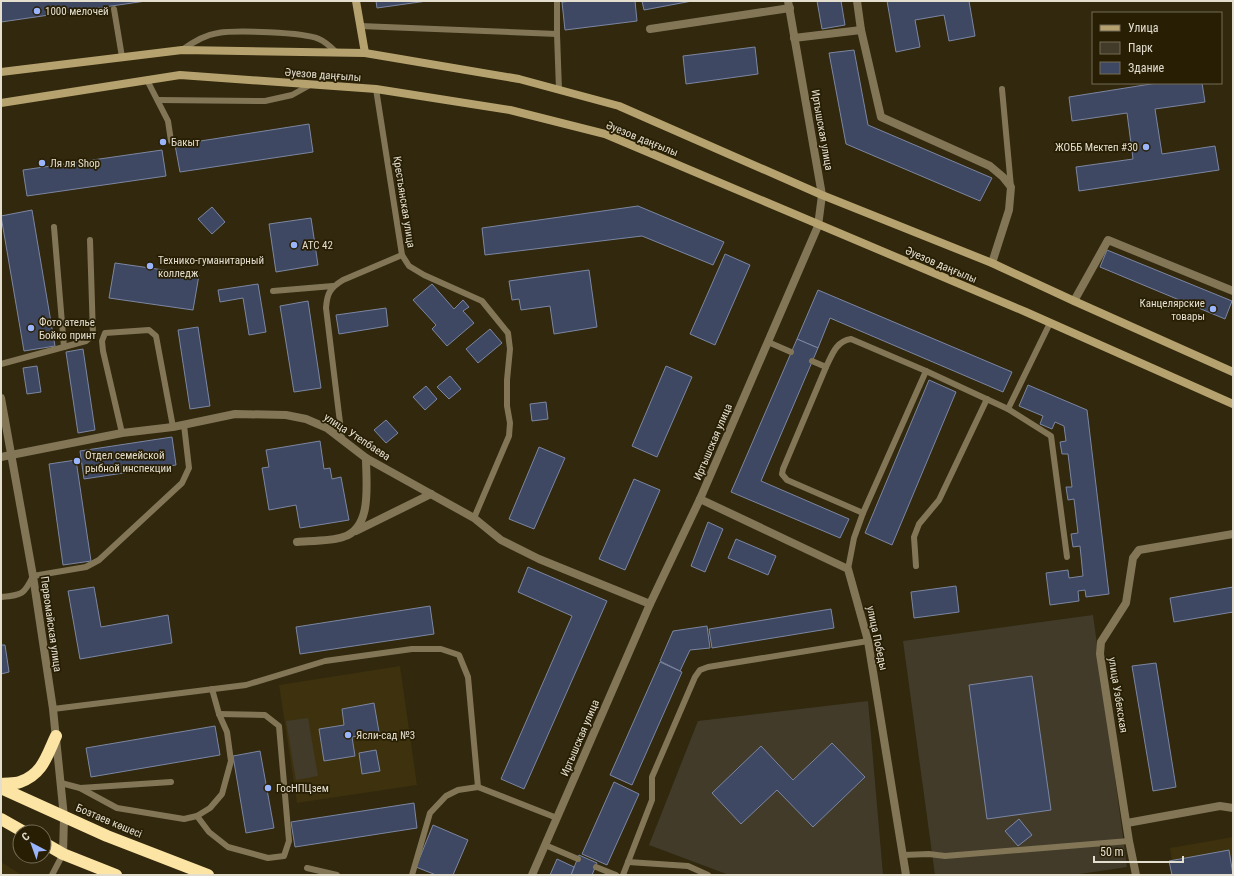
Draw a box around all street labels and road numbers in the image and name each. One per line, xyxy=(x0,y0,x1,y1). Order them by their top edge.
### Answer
street label: Әуезов даңғылы xyxy=(284,66,362,84)
street label: Иртышская улица xyxy=(808,89,836,171)
street label: Әуезов даңғылы xyxy=(604,119,680,159)
street label: Крестьянская улица xyxy=(390,155,418,249)
street label: Әуезов даңғылы xyxy=(903,244,979,286)
street label: Иртышская улица xyxy=(691,402,735,482)
street label: улица Утепбаева xyxy=(321,411,393,463)
street label: Первомайская улица xyxy=(38,575,64,673)
street label: улица Победы xyxy=(864,605,890,671)
street label: улица Узбекская xyxy=(1106,656,1130,734)
street label: Иртышская улица xyxy=(558,698,602,778)
street label: Бозтаев көшесі xyxy=(74,801,144,841)

